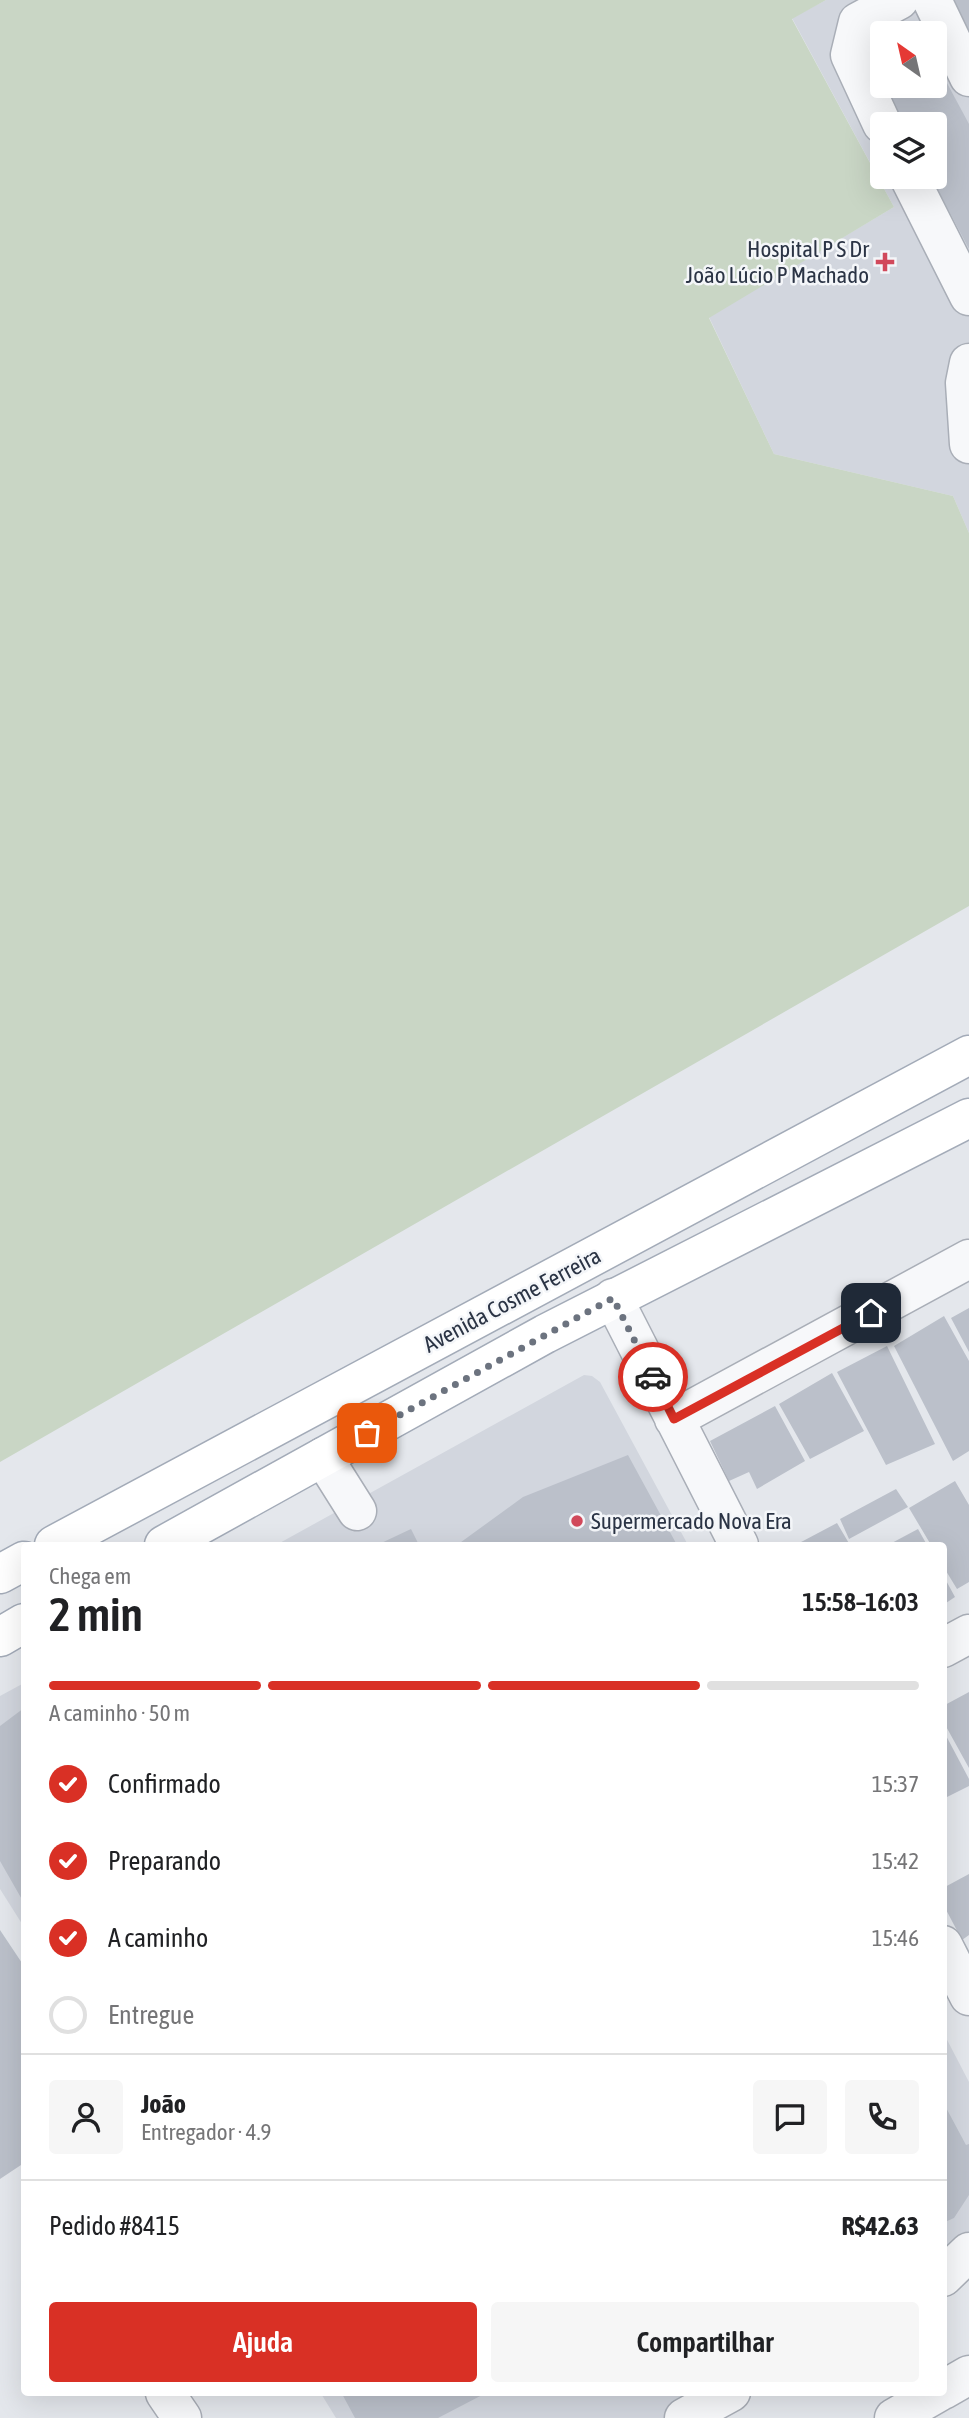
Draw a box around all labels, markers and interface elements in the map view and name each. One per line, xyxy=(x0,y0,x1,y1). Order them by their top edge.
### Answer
north arrow xyxy=(870,21,947,98)
map controls xyxy=(870,21,947,189)
button: layers xyxy=(870,112,947,189)
place label: Hospital P S Dr João Lúcio P Machado xyxy=(686,236,870,288)
marker: Hospital P S Dr João Lúcio P Machado xyxy=(875,252,895,272)
street label: Avenida Cosme Ferreira xyxy=(419,1242,605,1358)
pin xyxy=(841,1283,901,1343)
icon: home xyxy=(852,1294,890,1332)
courier xyxy=(618,1342,688,1412)
icon: car xyxy=(634,1358,672,1396)
pin xyxy=(337,1403,397,1463)
icon: bag xyxy=(348,1414,386,1452)
place label: Supermercado Nova Era xyxy=(591,1508,792,1534)
marker: Supermercado Nova Era xyxy=(569,1513,585,1529)
text: Chega em xyxy=(49,1563,131,1589)
text: 15:58–16:03 xyxy=(802,1587,919,1617)
text: 2 min xyxy=(49,1588,143,1641)
text: A caminho · 50 m xyxy=(49,1700,190,1726)
icon: check xyxy=(49,1765,87,1803)
text: Confirmado xyxy=(108,1769,221,1799)
text: 15:37 xyxy=(872,1771,919,1797)
icon: check xyxy=(49,1842,87,1880)
text: Preparando xyxy=(108,1846,221,1876)
text: 15:42 xyxy=(872,1848,919,1874)
icon: check xyxy=(49,1919,87,1957)
text: A caminho xyxy=(108,1923,208,1953)
text: 15:46 xyxy=(872,1925,919,1951)
text: Entregue xyxy=(108,2000,194,2030)
button: person xyxy=(49,2080,123,2154)
button: chat xyxy=(753,2080,827,2154)
button: phone xyxy=(845,2080,919,2154)
text: João xyxy=(141,2089,186,2119)
text: Entregador · 4.9 xyxy=(141,2119,271,2145)
text: Pedido #8415 xyxy=(49,2211,180,2241)
text: R$42.63 xyxy=(842,2211,919,2241)
button: Ajuda xyxy=(49,2302,477,2382)
button: Compartilhar xyxy=(491,2302,919,2382)

